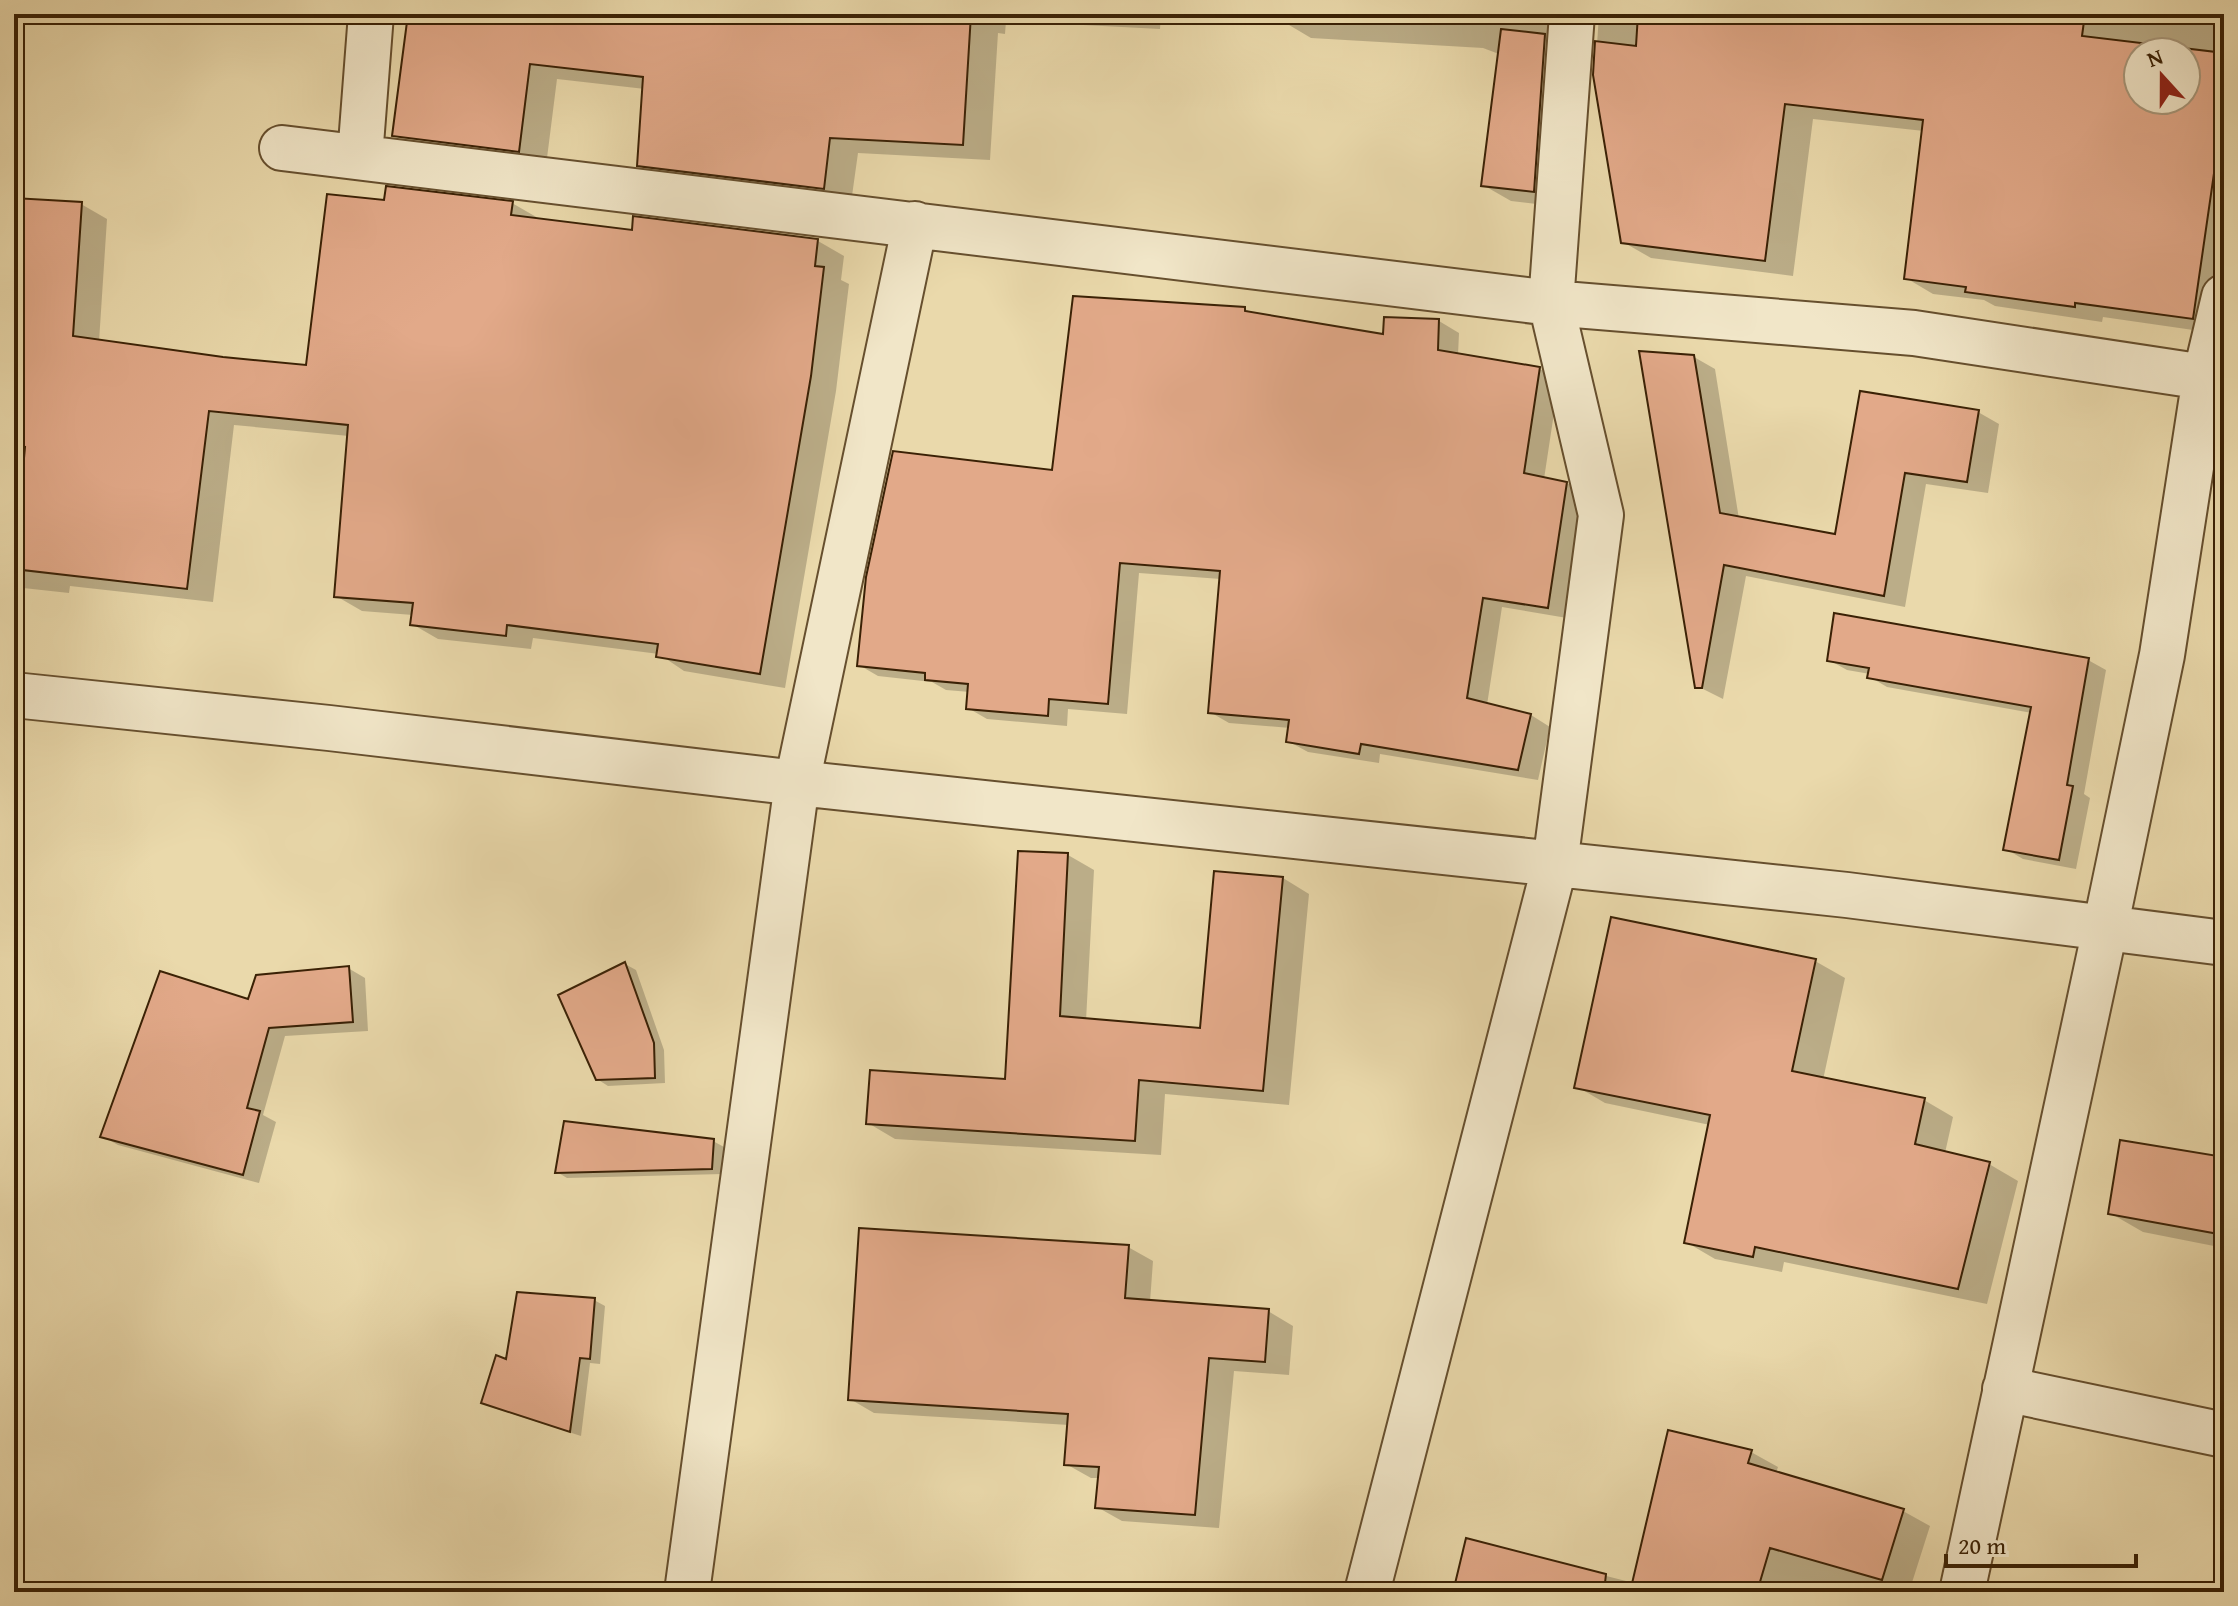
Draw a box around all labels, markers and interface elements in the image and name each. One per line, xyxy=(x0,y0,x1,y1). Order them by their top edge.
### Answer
north arrow xyxy=(2122,36,2202,116)
text: N xyxy=(2142,40,2168,75)
scale bar xyxy=(1946,1518,2136,1568)
text: 20 m xyxy=(1958,1528,2006,1563)

